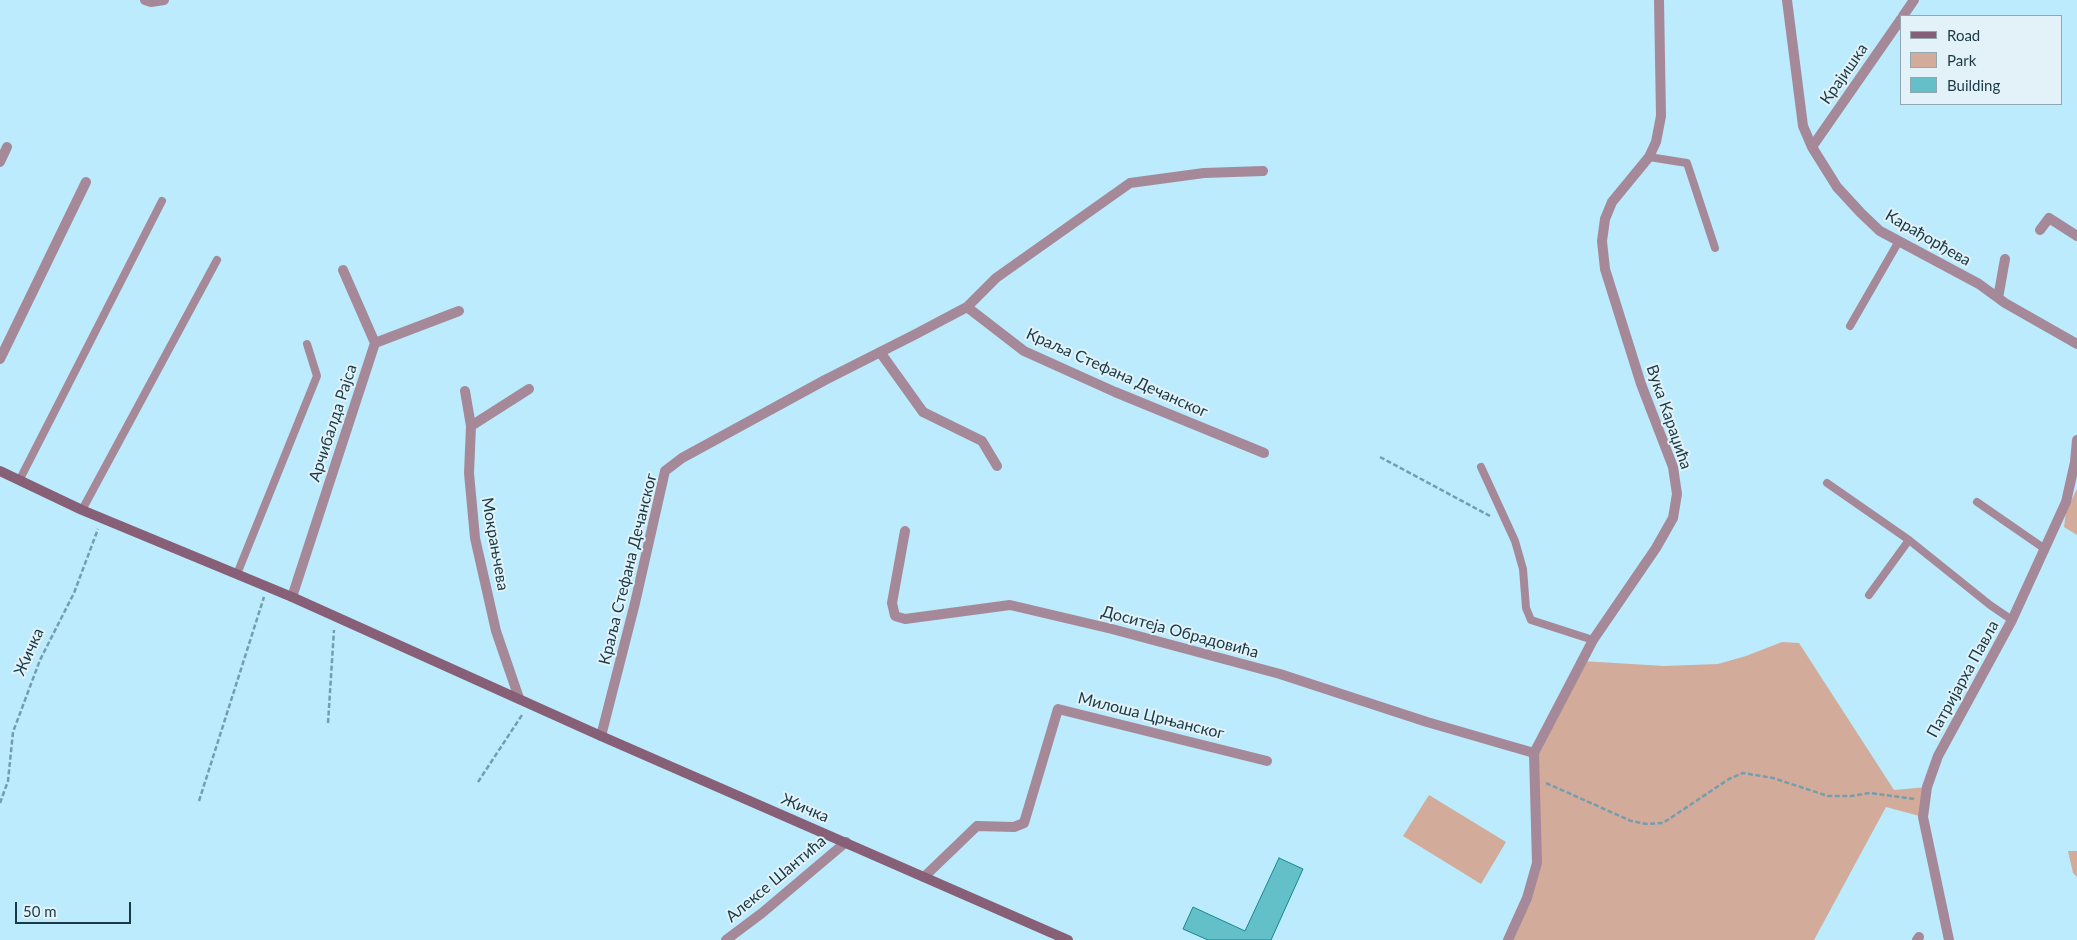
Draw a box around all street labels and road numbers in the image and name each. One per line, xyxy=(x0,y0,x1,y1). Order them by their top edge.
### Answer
street label: Крајишка xyxy=(1816,40,1872,108)
street label: Карађорђева xyxy=(1882,206,1974,270)
street label: Краља Стефана Дечанског xyxy=(1023,324,1211,422)
street label: Арчибалда Рајса xyxy=(305,362,361,484)
street label: Вука Караџића xyxy=(1642,362,1696,472)
street label: Краља Стефана Дечанског xyxy=(595,471,661,667)
street label: Мокрањчева xyxy=(477,496,513,592)
street label: Доситеја Обрадовића xyxy=(1099,602,1261,662)
street label: Патријарха Павла xyxy=(1923,617,2003,741)
street label: Жичка xyxy=(10,625,48,679)
street label: Милоша Црњанског xyxy=(1076,689,1226,743)
street label: Жичка xyxy=(778,789,832,827)
street label: Алексе Шантића xyxy=(722,832,830,926)

